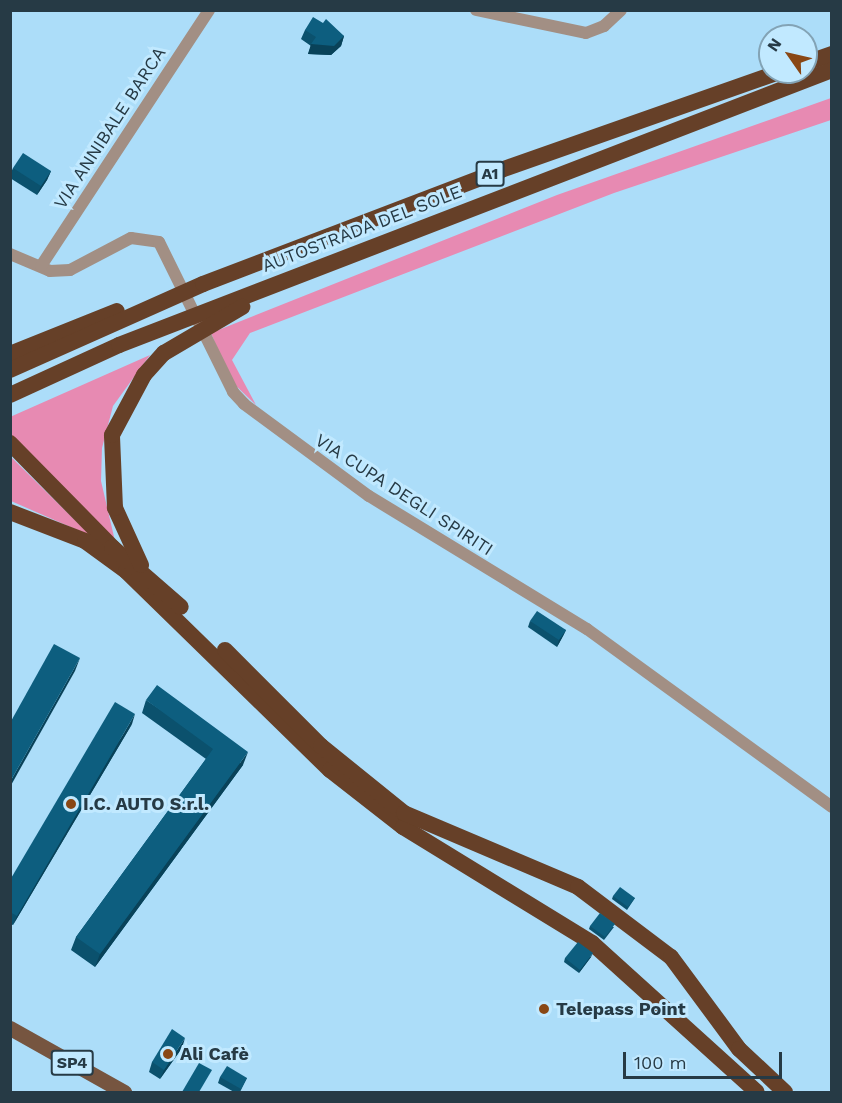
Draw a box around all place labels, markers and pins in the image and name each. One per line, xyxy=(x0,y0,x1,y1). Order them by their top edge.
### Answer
place label: I.C. AUTO S.r.l. xyxy=(83,793,210,815)
marker: I.C. AUTO S.r.l. xyxy=(64,797,78,811)
place label: Telepass Point xyxy=(556,998,686,1020)
marker: Telepass Point xyxy=(537,1002,551,1016)
place label: Ali Cafè xyxy=(180,1043,249,1065)
marker: Ali Cafè xyxy=(161,1047,175,1061)

